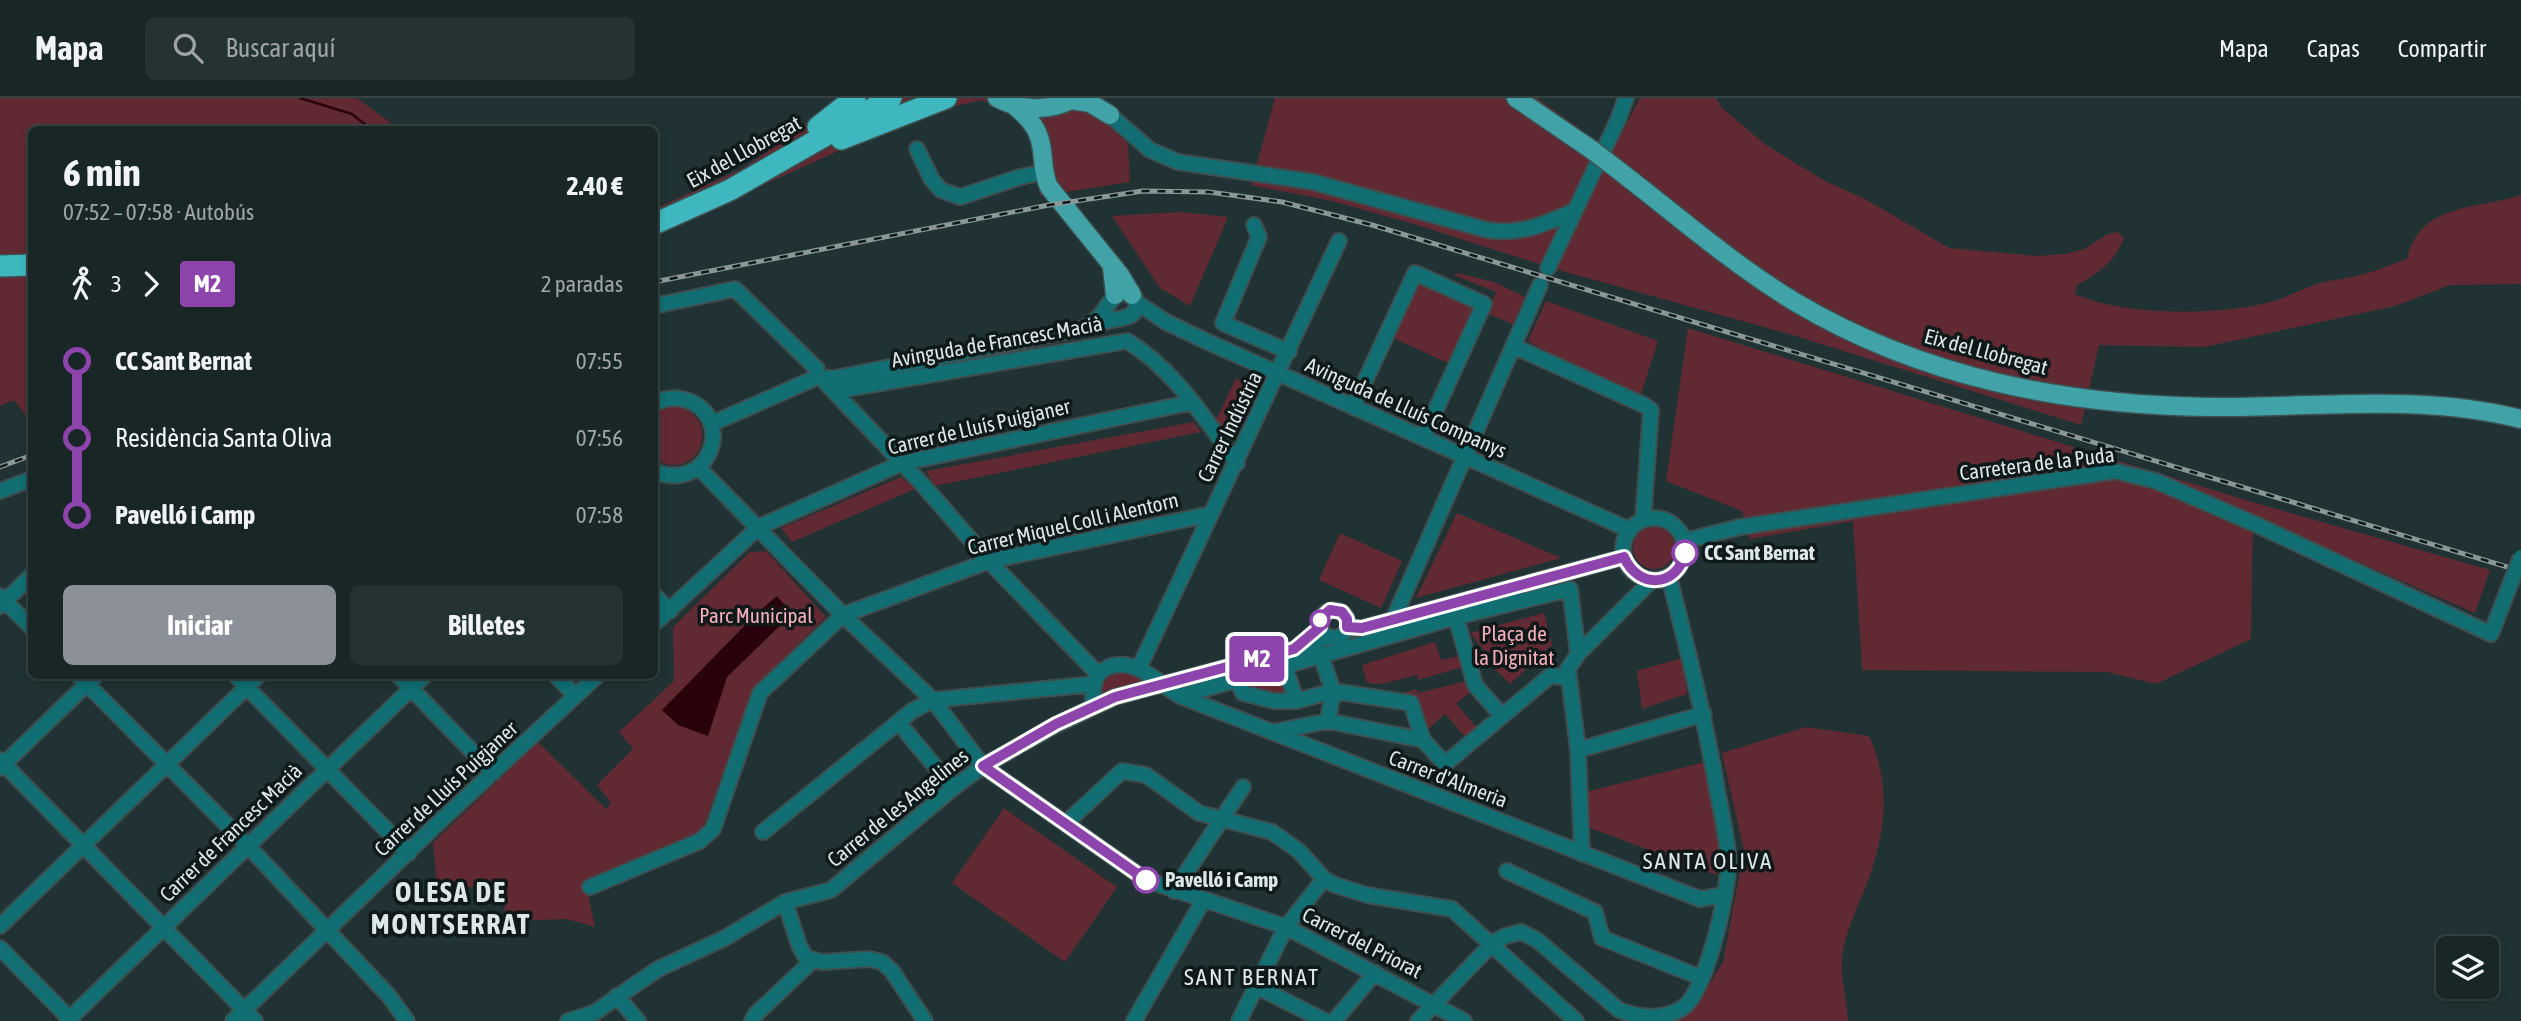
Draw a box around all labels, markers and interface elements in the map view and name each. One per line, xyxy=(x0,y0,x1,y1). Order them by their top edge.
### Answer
search box xyxy=(145,17,635,80)
text: Mapa xyxy=(35,29,103,67)
icon: search xyxy=(169,29,207,67)
text: Buscar aquí xyxy=(225,33,335,63)
text: Mapa xyxy=(2219,35,2269,62)
text: Capas xyxy=(2307,35,2360,62)
text: Compartir xyxy=(2398,35,2486,62)
street label: Eix del Llobregat xyxy=(682,110,805,192)
text: 6 min xyxy=(63,151,141,194)
text: 2.40 € xyxy=(566,171,623,201)
text: 07:52 – 07:58 · Autobús xyxy=(63,199,254,225)
icon: walk xyxy=(63,265,101,303)
icon: forward xyxy=(132,265,170,303)
text: M2 xyxy=(194,270,221,297)
text: 3 xyxy=(111,271,122,297)
text: 2 paradas xyxy=(541,271,623,297)
street label: Avinguda de Francesc Macià xyxy=(890,311,1104,371)
street label: Eix del Llobregat xyxy=(1922,323,2050,379)
text: CC Sant Bernat xyxy=(115,346,252,376)
text: 07:55 xyxy=(576,348,623,374)
street label: Avinguda de Lluís Companys xyxy=(1302,352,1511,462)
street label: Carrer Indústria xyxy=(1192,367,1266,486)
street label: Carrer de Lluís Puigjaner xyxy=(885,393,1073,459)
text: Residència Santa Oliva xyxy=(115,423,332,453)
text: 07:56 xyxy=(576,425,623,451)
street label: Carretera de la Puda xyxy=(1958,442,2116,484)
street label: Carrer Miquel Coll i Alentorn xyxy=(965,487,1181,559)
text: Pavelló i Camp xyxy=(115,500,255,530)
text: 07:58 xyxy=(576,502,623,528)
marker: CC Sant Bernat xyxy=(1672,540,1698,566)
place label: CC Sant Bernat xyxy=(1704,540,1815,564)
button: Iniciar xyxy=(63,585,336,665)
button: Billetes xyxy=(350,585,623,665)
park label: Parc Municipal xyxy=(699,603,813,627)
unlabelled marker xyxy=(1310,610,1330,630)
park label: Plaça de la Dignitat xyxy=(1474,621,1554,669)
line badge: M2 xyxy=(1226,636,1288,682)
text: M2 xyxy=(1243,645,1271,672)
street label: Carrer de Lluís Puigjaner xyxy=(369,715,522,861)
street label: Carrer de les Angelines xyxy=(822,743,972,871)
street label: Carrer d'Almeria xyxy=(1386,744,1511,812)
street label: Carrer de Francesc Macià xyxy=(154,758,306,906)
district label: SANTA OLIVA xyxy=(1643,848,1773,874)
marker: Pavelló i Camp xyxy=(1133,867,1159,893)
place label: Pavelló i Camp xyxy=(1165,867,1278,891)
district label: OLESA DE MONTSERRAT xyxy=(371,876,531,940)
street label: Carrer del Priorat xyxy=(1299,902,1426,983)
map controls xyxy=(2436,936,2499,999)
button: layers xyxy=(2436,936,2499,999)
district label: SANT BERNAT xyxy=(1184,964,1320,990)

